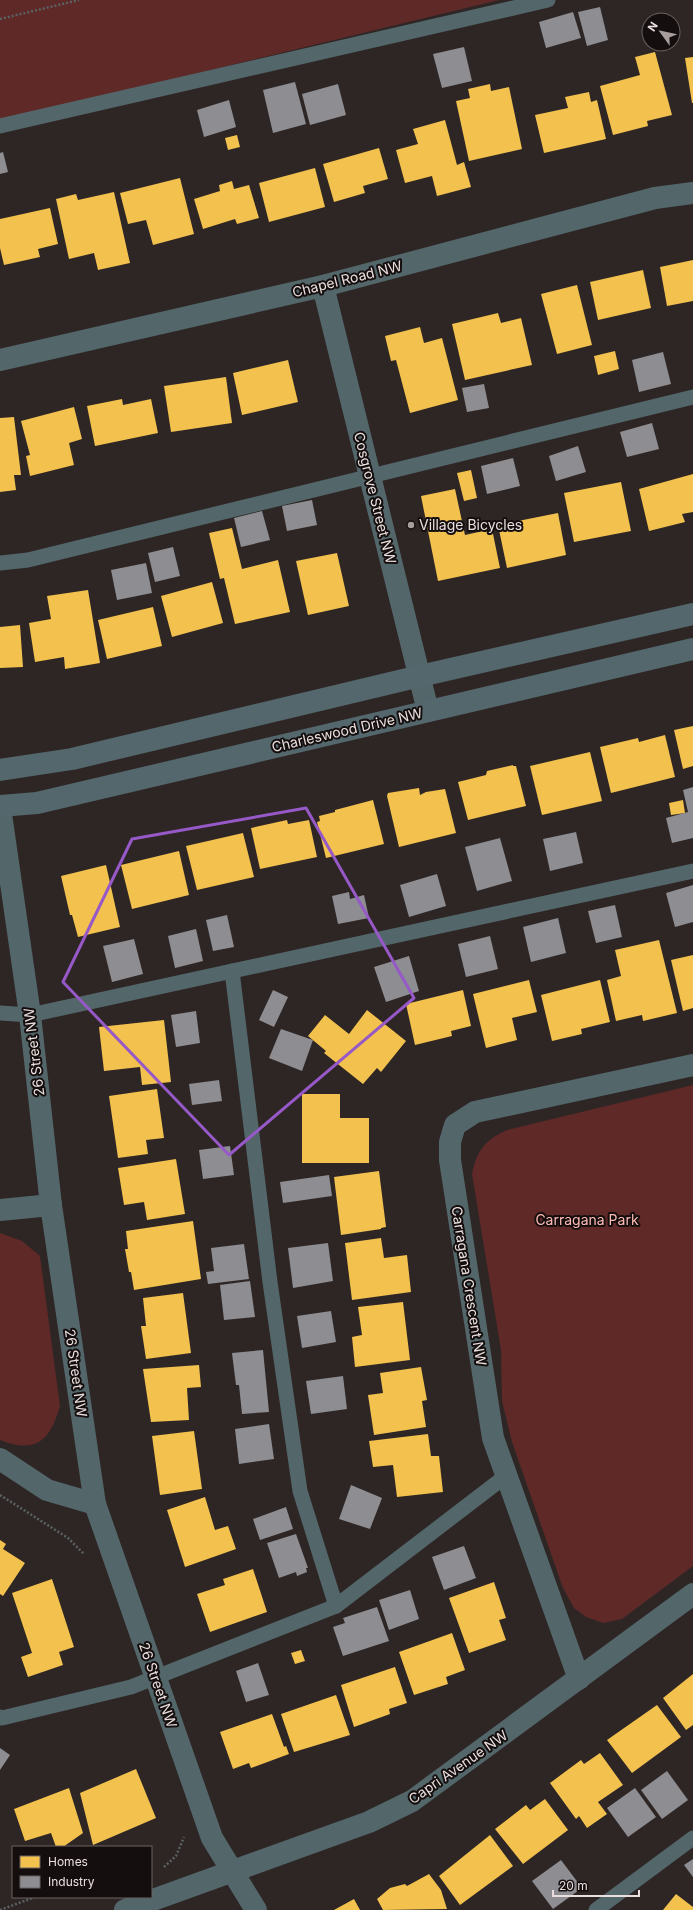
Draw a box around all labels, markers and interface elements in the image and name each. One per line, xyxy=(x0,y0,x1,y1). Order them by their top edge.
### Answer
north arrow xyxy=(641,12,681,52)
text: N xyxy=(644,19,661,34)
street label: Chapel Road NW xyxy=(290,257,404,300)
street label: Cosgrove Street NW xyxy=(351,430,400,566)
place label: Village Bicycles xyxy=(419,516,522,533)
marker: Village Bicycles xyxy=(406,520,416,530)
street label: Charleswood Drive NW xyxy=(270,704,424,755)
street label: 26 Street NW xyxy=(20,1007,47,1097)
street label: Carragana Crescent NW xyxy=(448,1205,491,1367)
park label: Carragana Park xyxy=(535,1211,639,1228)
street label: 26 Street NW xyxy=(62,1328,91,1418)
street label: 26 Street NW xyxy=(136,1640,181,1730)
street label: Capri Avenue NW xyxy=(405,1726,511,1807)
legend xyxy=(12,1846,152,1898)
text: Homes xyxy=(48,1854,88,1869)
scale bar xyxy=(553,1872,639,1898)
text: Industry xyxy=(48,1874,95,1889)
text: 20 m xyxy=(559,1878,588,1893)

